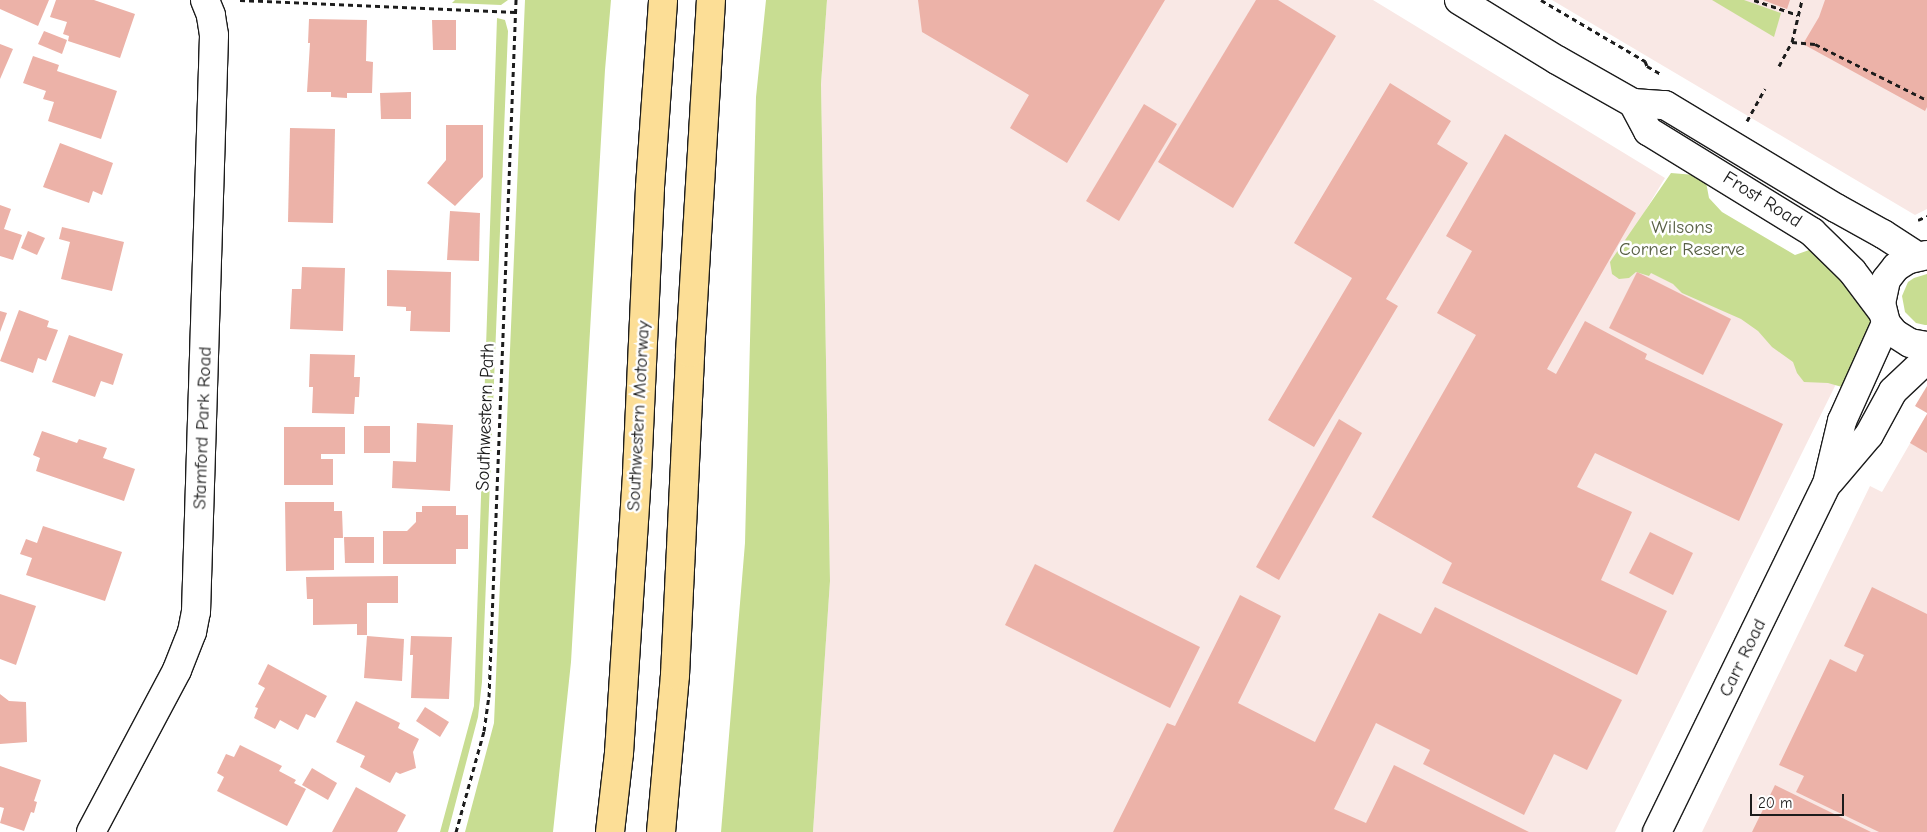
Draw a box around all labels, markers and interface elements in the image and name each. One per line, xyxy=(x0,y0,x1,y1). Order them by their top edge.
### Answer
street label: Frost Road xyxy=(1718,167,1806,233)
park label: Wilsons Corner Reserve xyxy=(1619,217,1745,261)
street label: Southwestern Motorway xyxy=(623,320,655,512)
street label: Southwestern Path xyxy=(472,342,500,492)
street label: Stamford Park Road xyxy=(189,346,217,510)
street label: Carr Road xyxy=(1714,615,1772,701)
scale bar xyxy=(1752,784,1846,816)
text: 20 m xyxy=(1758,794,1792,812)

